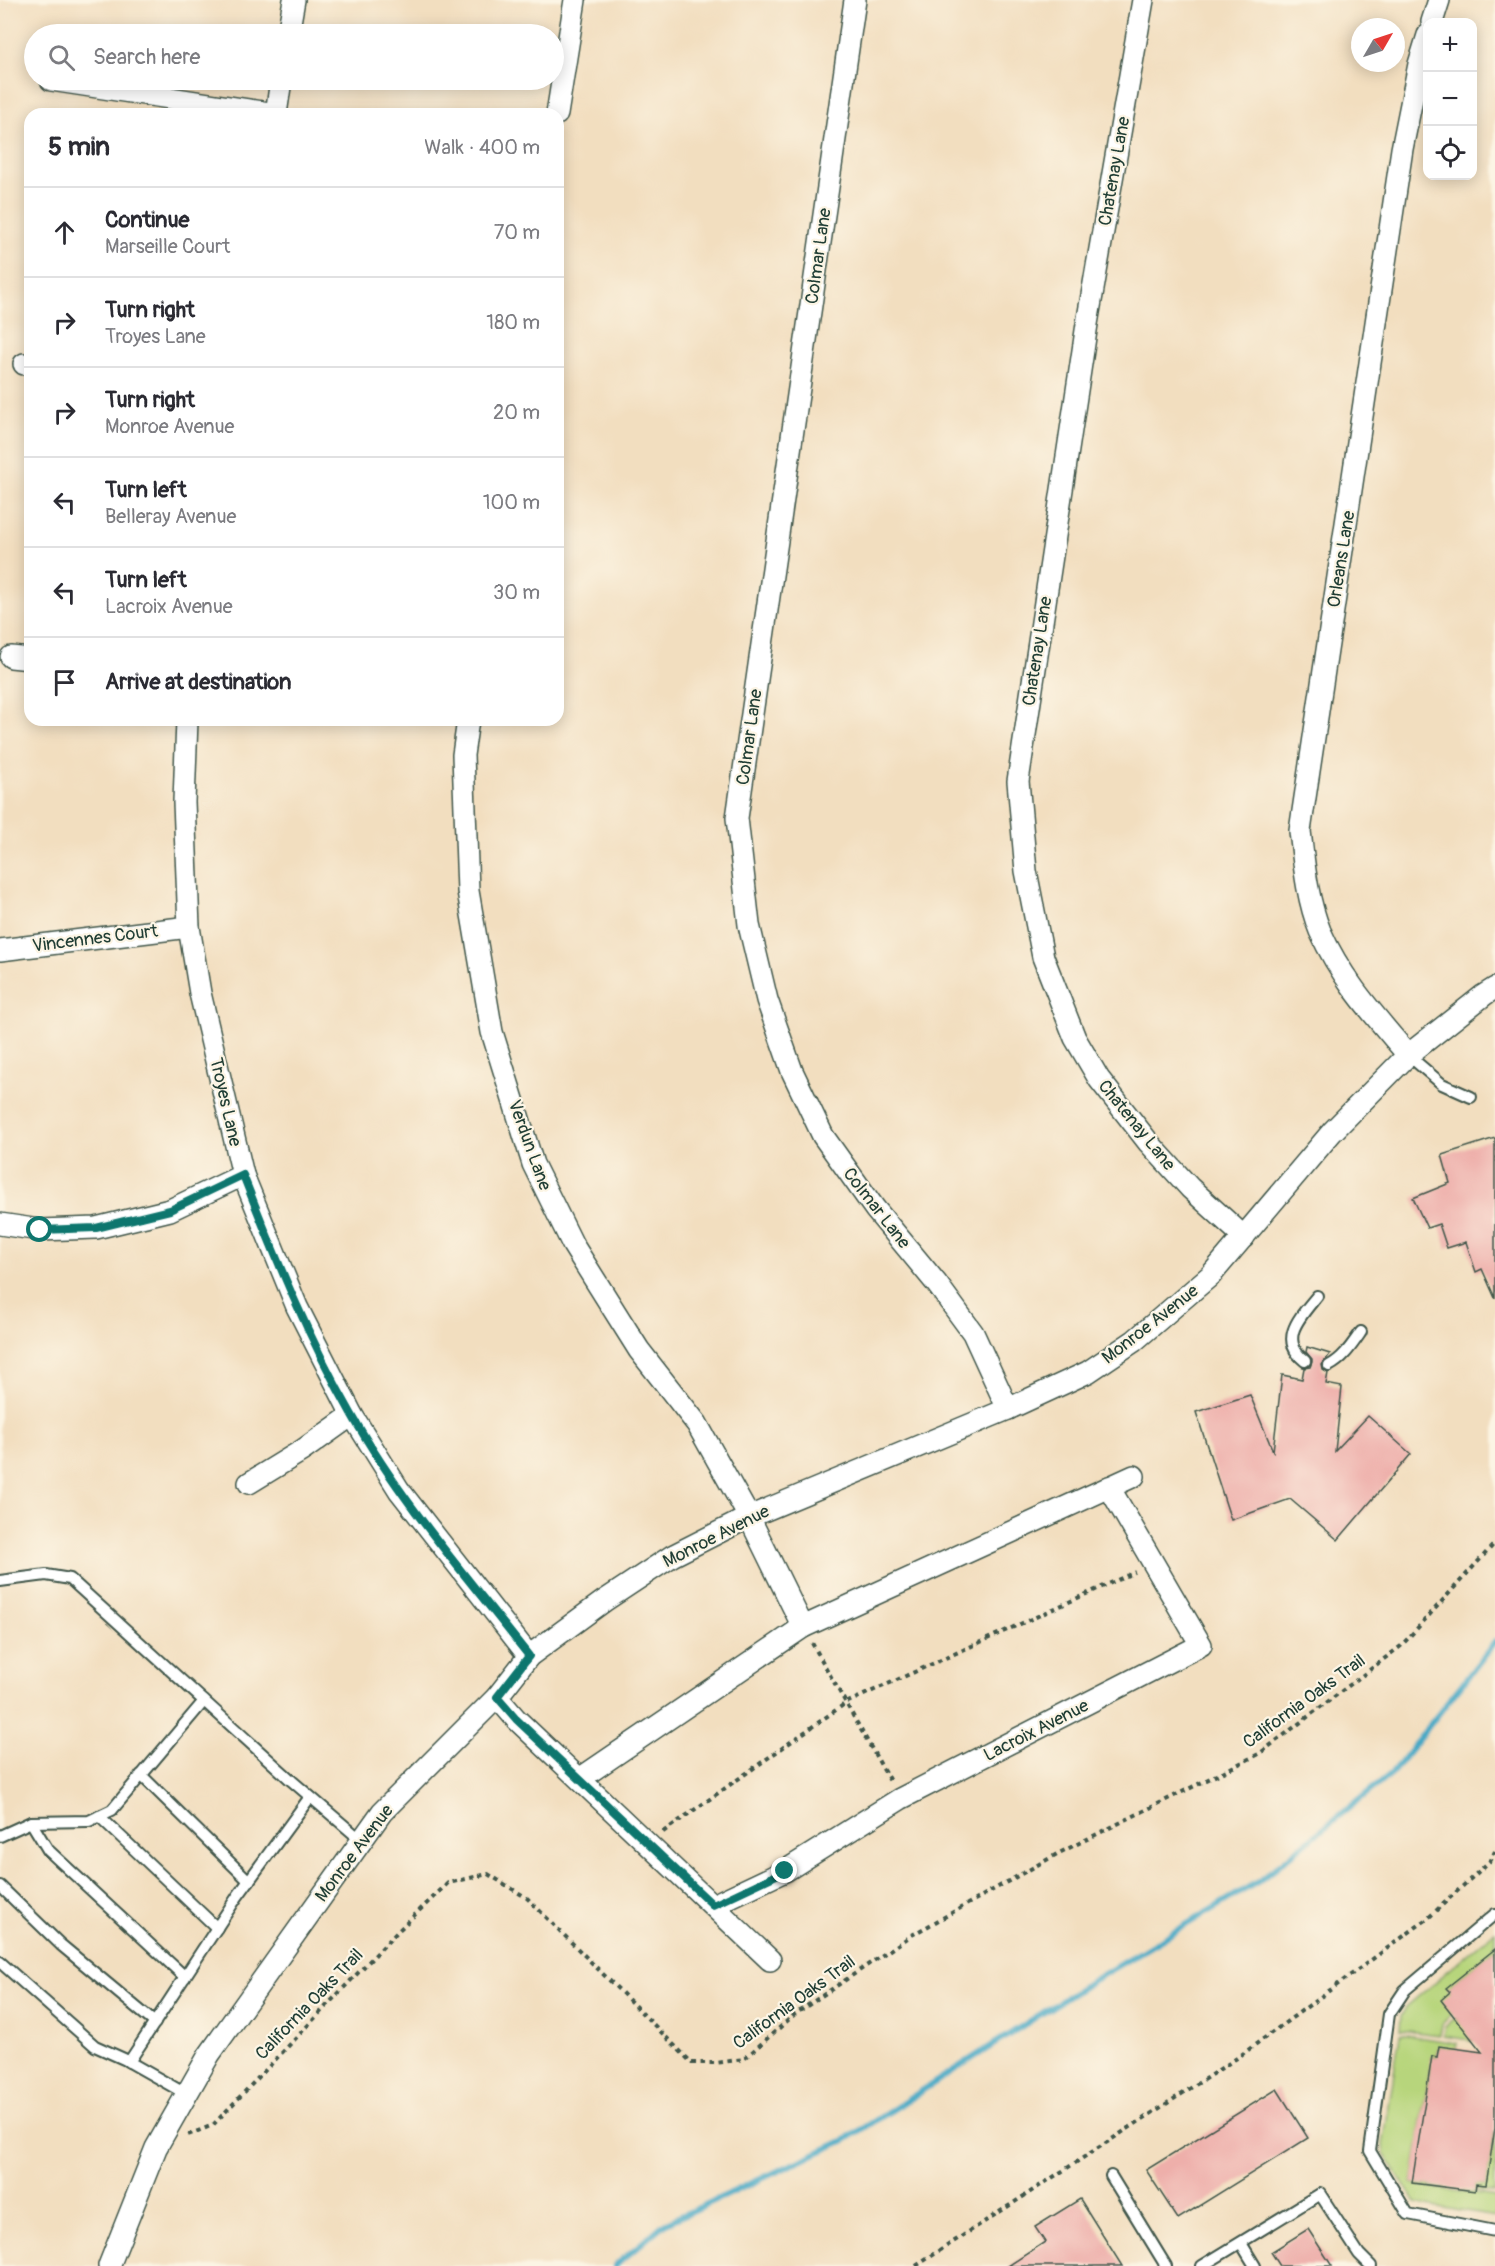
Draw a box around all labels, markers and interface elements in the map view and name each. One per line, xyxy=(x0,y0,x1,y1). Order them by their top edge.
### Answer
north arrow xyxy=(1351,18,1405,72)
map controls xyxy=(1423,18,1477,180)
button: + xyxy=(1423,18,1477,72)
search box xyxy=(24,24,564,90)
icon: search xyxy=(45,41,78,74)
text: Search here xyxy=(93,43,200,71)
button: − xyxy=(1423,72,1477,126)
street label: Chatenay Lane xyxy=(1094,115,1135,227)
button: locate xyxy=(1423,126,1477,180)
text: 5 min xyxy=(48,131,110,163)
text: Walk · 400 m xyxy=(424,135,540,160)
text: Continue xyxy=(105,206,189,234)
street label: Colmar Lane xyxy=(800,206,837,306)
icon: ahead xyxy=(48,216,81,249)
text: 70 m xyxy=(494,220,540,245)
text: Marseille Court xyxy=(105,234,230,259)
text: Turn right xyxy=(105,296,195,324)
icon: right xyxy=(48,306,81,339)
text: 180 m xyxy=(486,310,540,335)
text: Troyes Lane xyxy=(105,324,206,349)
text: Turn right xyxy=(105,386,195,414)
icon: right xyxy=(48,396,81,429)
text: 20 m xyxy=(493,400,540,425)
text: Monroe Avenue xyxy=(105,414,234,439)
text: Turn left xyxy=(105,476,187,504)
icon: left xyxy=(48,486,81,519)
text: 100 m xyxy=(483,490,540,515)
text: Belleray Avenue xyxy=(105,504,236,529)
street label: Orleans Lane xyxy=(1322,509,1361,609)
text: Turn left xyxy=(105,566,187,594)
icon: left xyxy=(48,576,81,609)
text: 30 m xyxy=(493,580,540,605)
text: Lacroix Avenue xyxy=(105,594,233,619)
street label: Chatenay Lane xyxy=(1018,595,1058,707)
icon: arrive xyxy=(48,666,81,699)
text: Arrive at destination xyxy=(105,668,291,696)
street label: Colmar Lane xyxy=(731,687,768,787)
street label: Vincennes Court xyxy=(31,919,160,958)
street label: Troyes Lane xyxy=(204,1055,247,1149)
street label: Chatenay Lane xyxy=(1093,1075,1180,1176)
street label: Verdun Lane xyxy=(503,1097,557,1194)
street label: Colmar Lane xyxy=(838,1163,916,1254)
route start xyxy=(26,1216,52,1242)
street label: Monroe Avenue xyxy=(1097,1279,1203,1369)
street label: Monroe Avenue xyxy=(659,1500,773,1573)
street label: California Oaks Trail xyxy=(1238,1649,1370,1754)
street label: Lacroix Avenue xyxy=(980,1694,1093,1767)
street label: Monroe Avenue xyxy=(310,1800,399,1907)
route end xyxy=(771,1857,797,1883)
street label: California Oaks Trail xyxy=(250,1944,368,2065)
street label: California Oaks Trail xyxy=(728,1950,860,2055)

